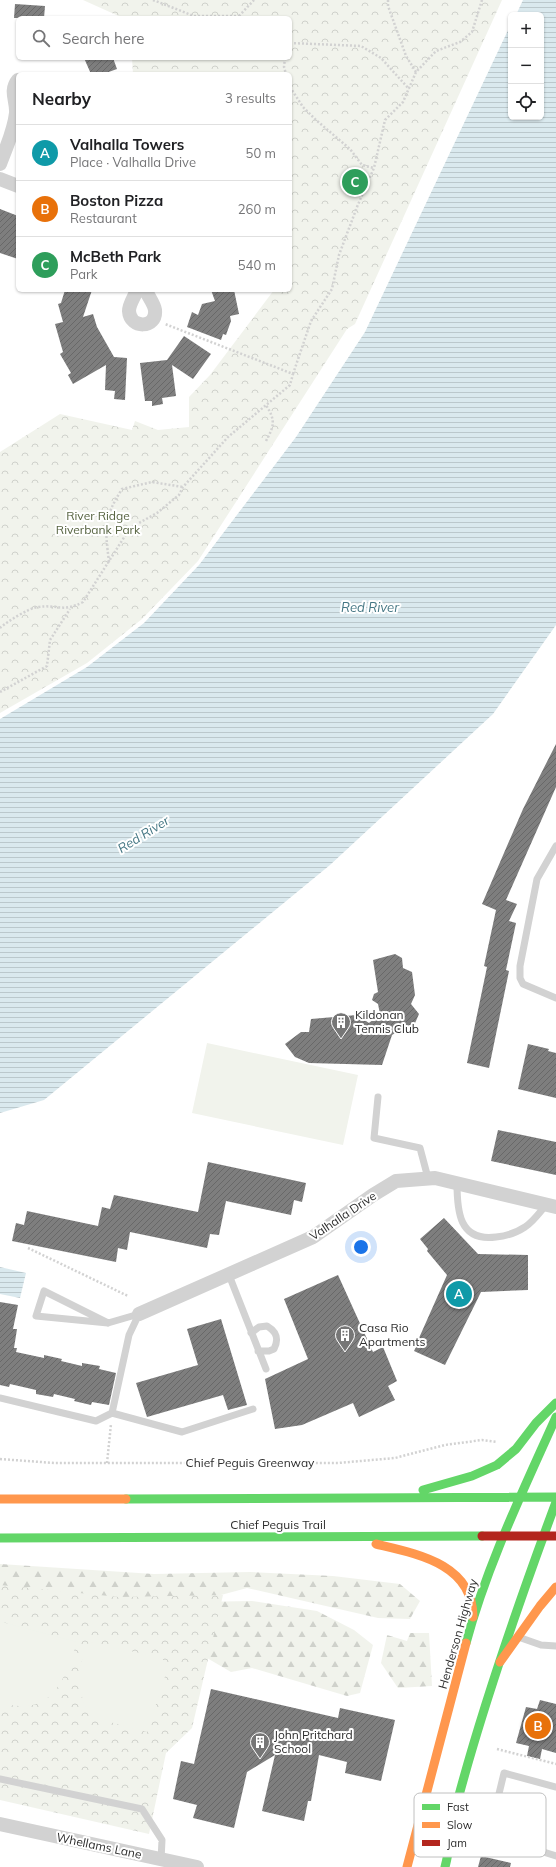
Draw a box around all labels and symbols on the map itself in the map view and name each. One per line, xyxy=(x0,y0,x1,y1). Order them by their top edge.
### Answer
pin: C xyxy=(342,167,368,197)
park label: River Ridge Riverbank Park xyxy=(56,508,141,537)
water label: Red River xyxy=(341,599,400,615)
water label: Red River xyxy=(114,811,173,856)
place label: Kildonan Tennis Club xyxy=(355,1007,419,1036)
building icon: Kildonan Tennis Club xyxy=(330,1011,352,1039)
street label: Valhalla Drive xyxy=(307,1188,379,1243)
your location xyxy=(351,1237,371,1257)
pin: A xyxy=(446,1279,472,1309)
place label: Casa Rio Apartments xyxy=(359,1320,425,1349)
building icon: Casa Rio Apartments xyxy=(334,1324,356,1352)
street label: Chief Peguis Greenway xyxy=(186,1455,315,1470)
street label: Chief Peguis Trail xyxy=(230,1517,326,1532)
street label: Henderson Highway xyxy=(435,1576,481,1691)
pin: B xyxy=(525,1711,551,1741)
place label: John Pritchard School xyxy=(274,1727,353,1756)
building icon: John Pritchard School xyxy=(249,1731,271,1759)
legend xyxy=(414,1793,546,1857)
text: Fast xyxy=(447,1800,469,1814)
text: Slow xyxy=(447,1818,473,1832)
street label: Whellams Lane xyxy=(55,1829,143,1862)
text: Jam xyxy=(447,1836,467,1850)

